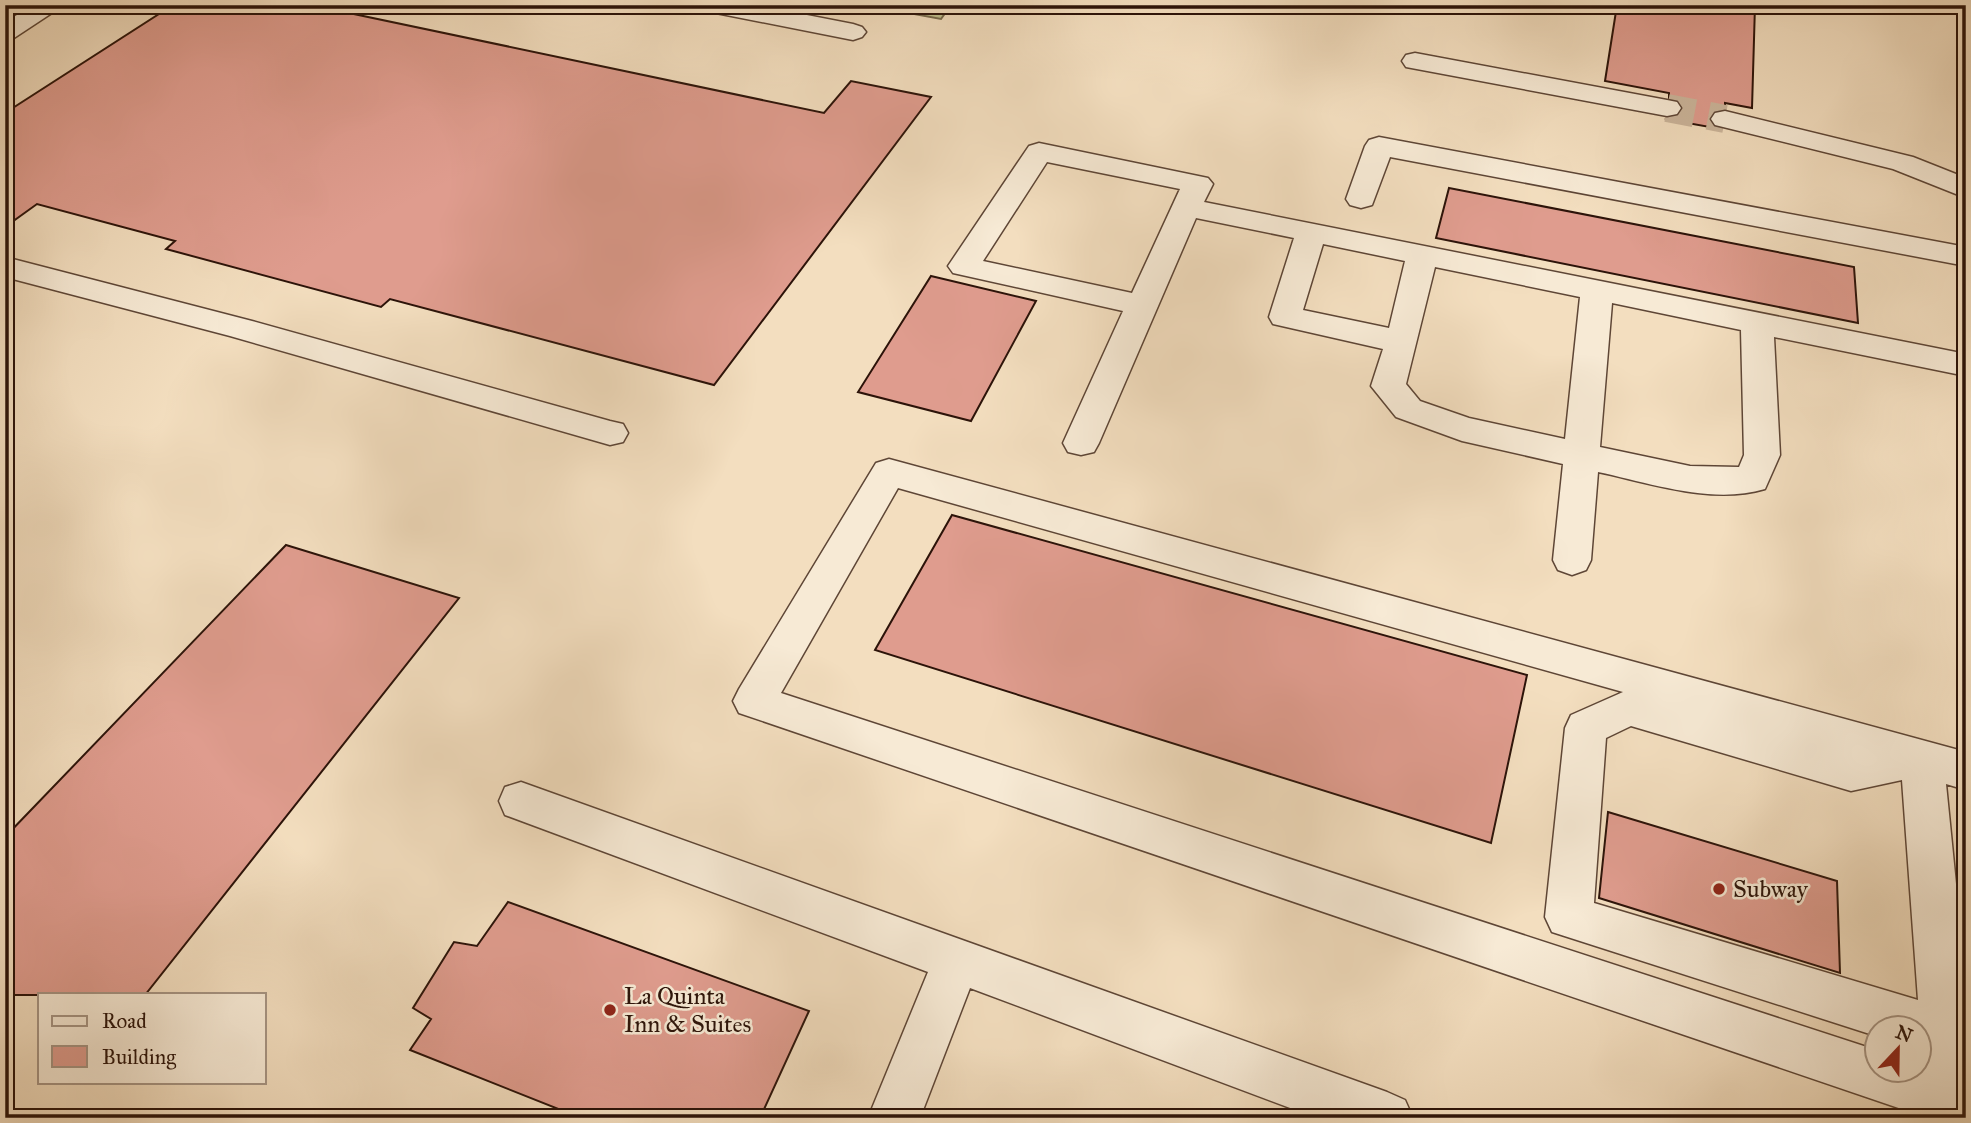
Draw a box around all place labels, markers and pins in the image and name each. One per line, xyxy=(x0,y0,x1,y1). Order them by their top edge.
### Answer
place label: Subway xyxy=(1733,874,1809,904)
marker: Subway xyxy=(1711,881,1727,897)
place label: La Quinta Inn & Suites xyxy=(624,981,751,1039)
marker: La Quinta Inn & Suites xyxy=(602,1002,618,1018)

